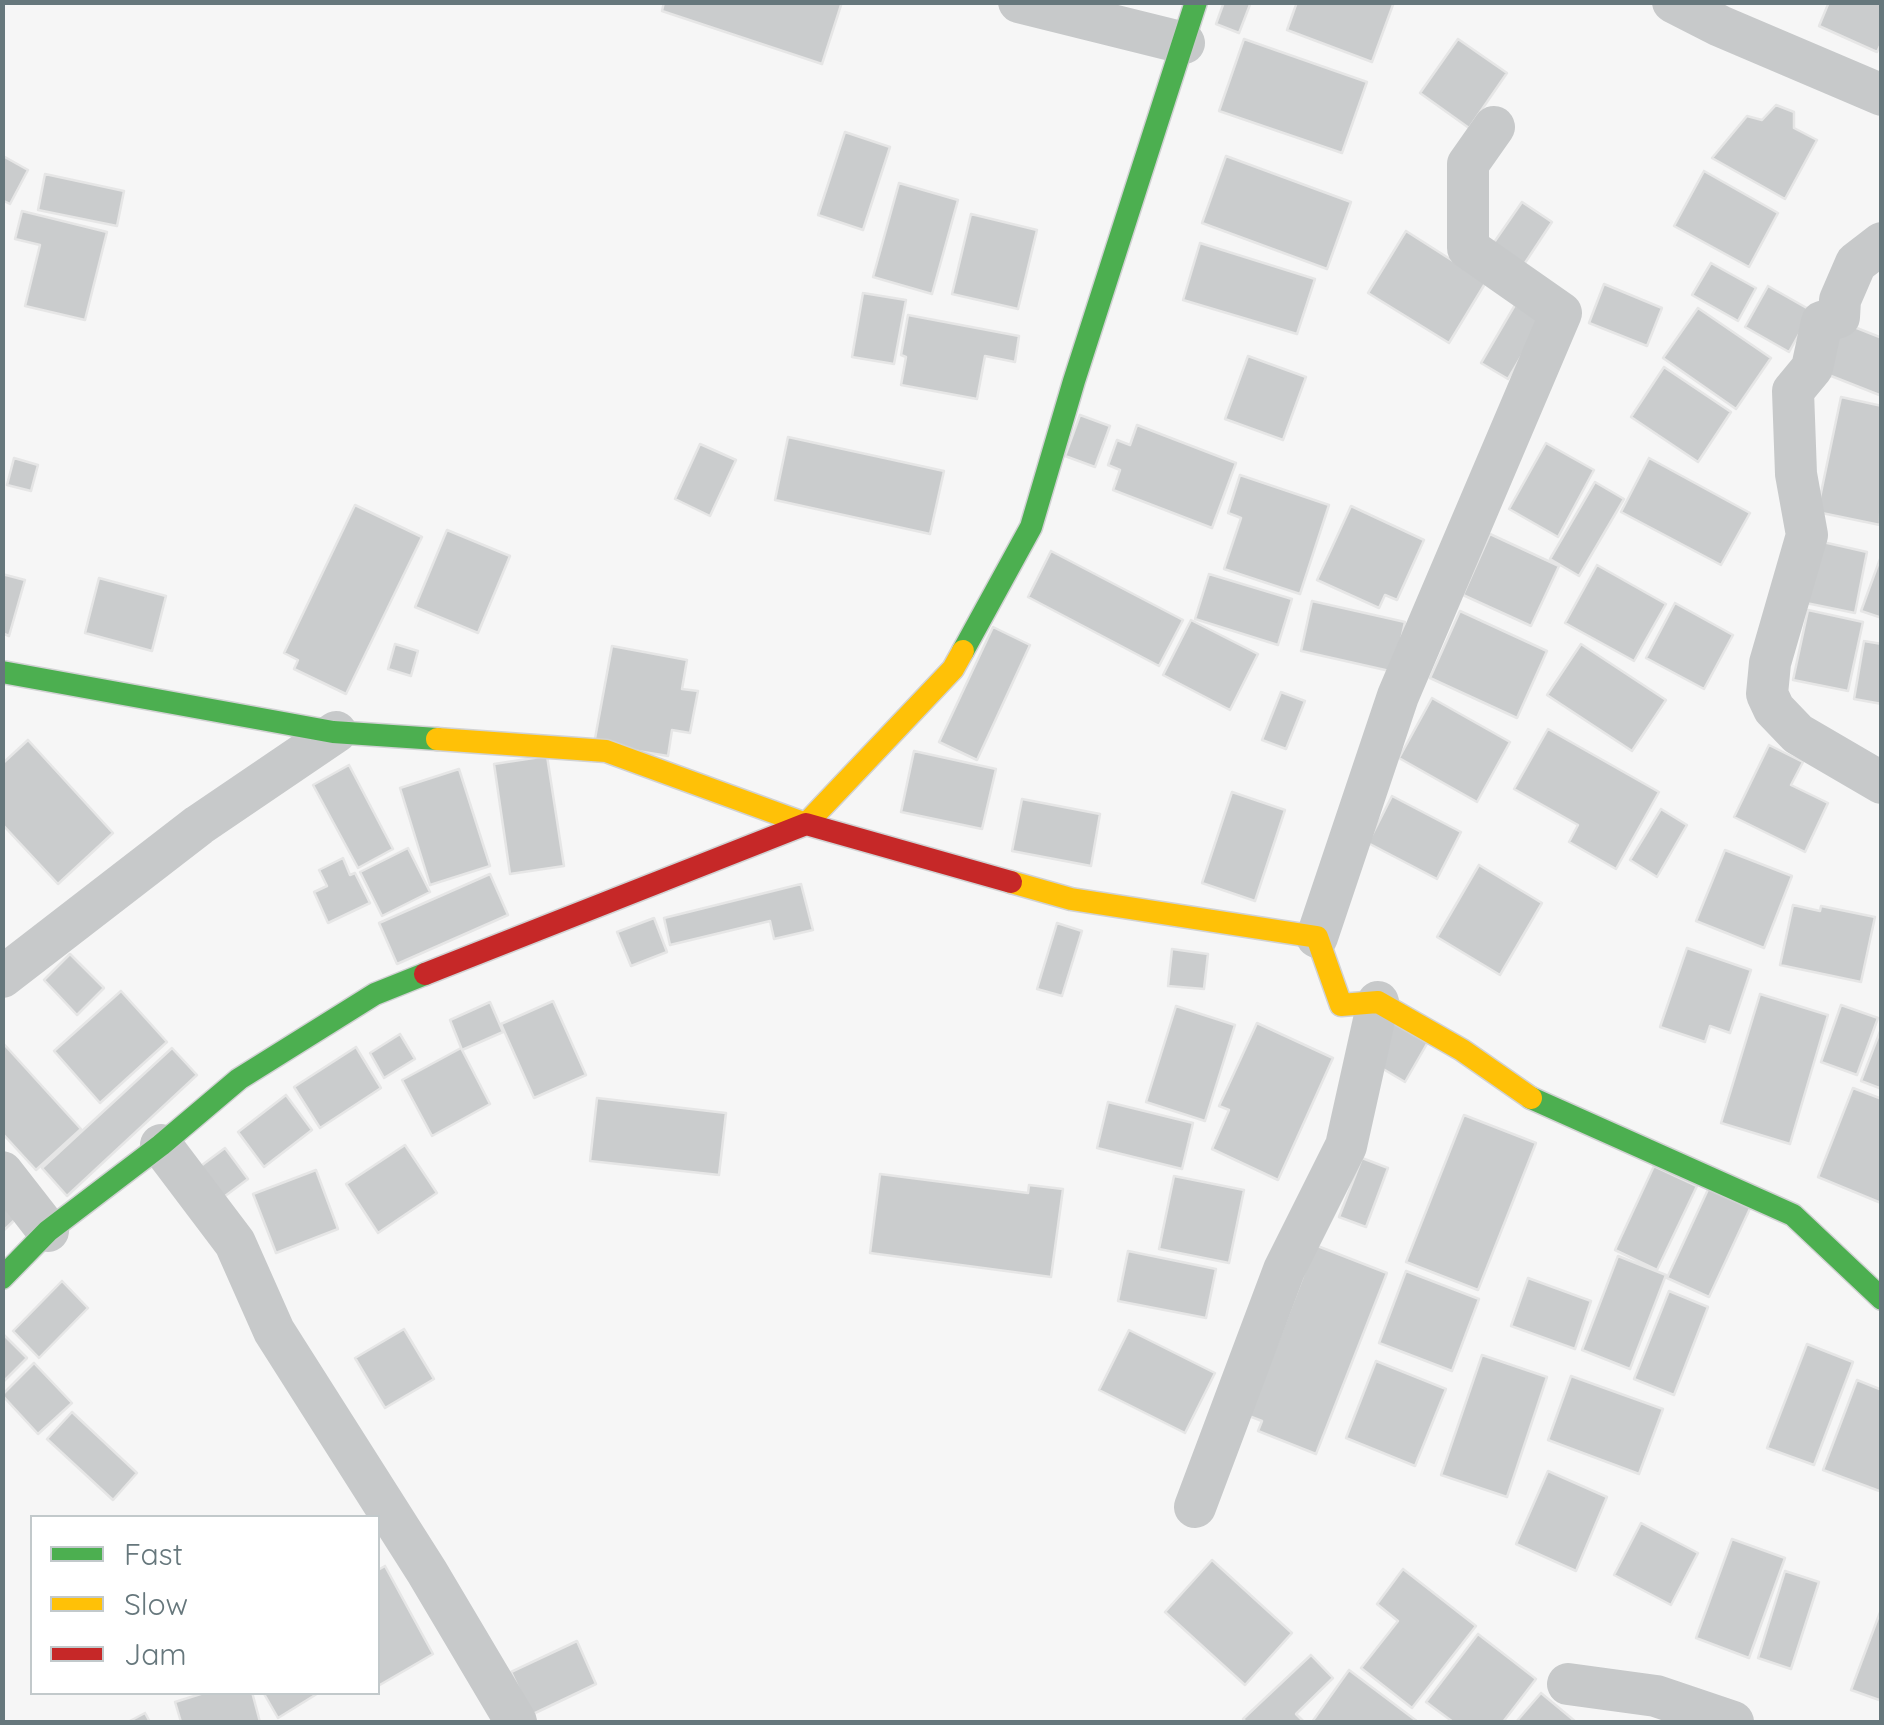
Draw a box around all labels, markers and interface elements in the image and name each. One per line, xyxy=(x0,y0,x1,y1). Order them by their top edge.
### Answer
legend xyxy=(30,1515,380,1695)
text: Fast xyxy=(124,1535,183,1573)
text: Slow xyxy=(124,1585,188,1623)
text: Jam xyxy=(124,1635,187,1673)

